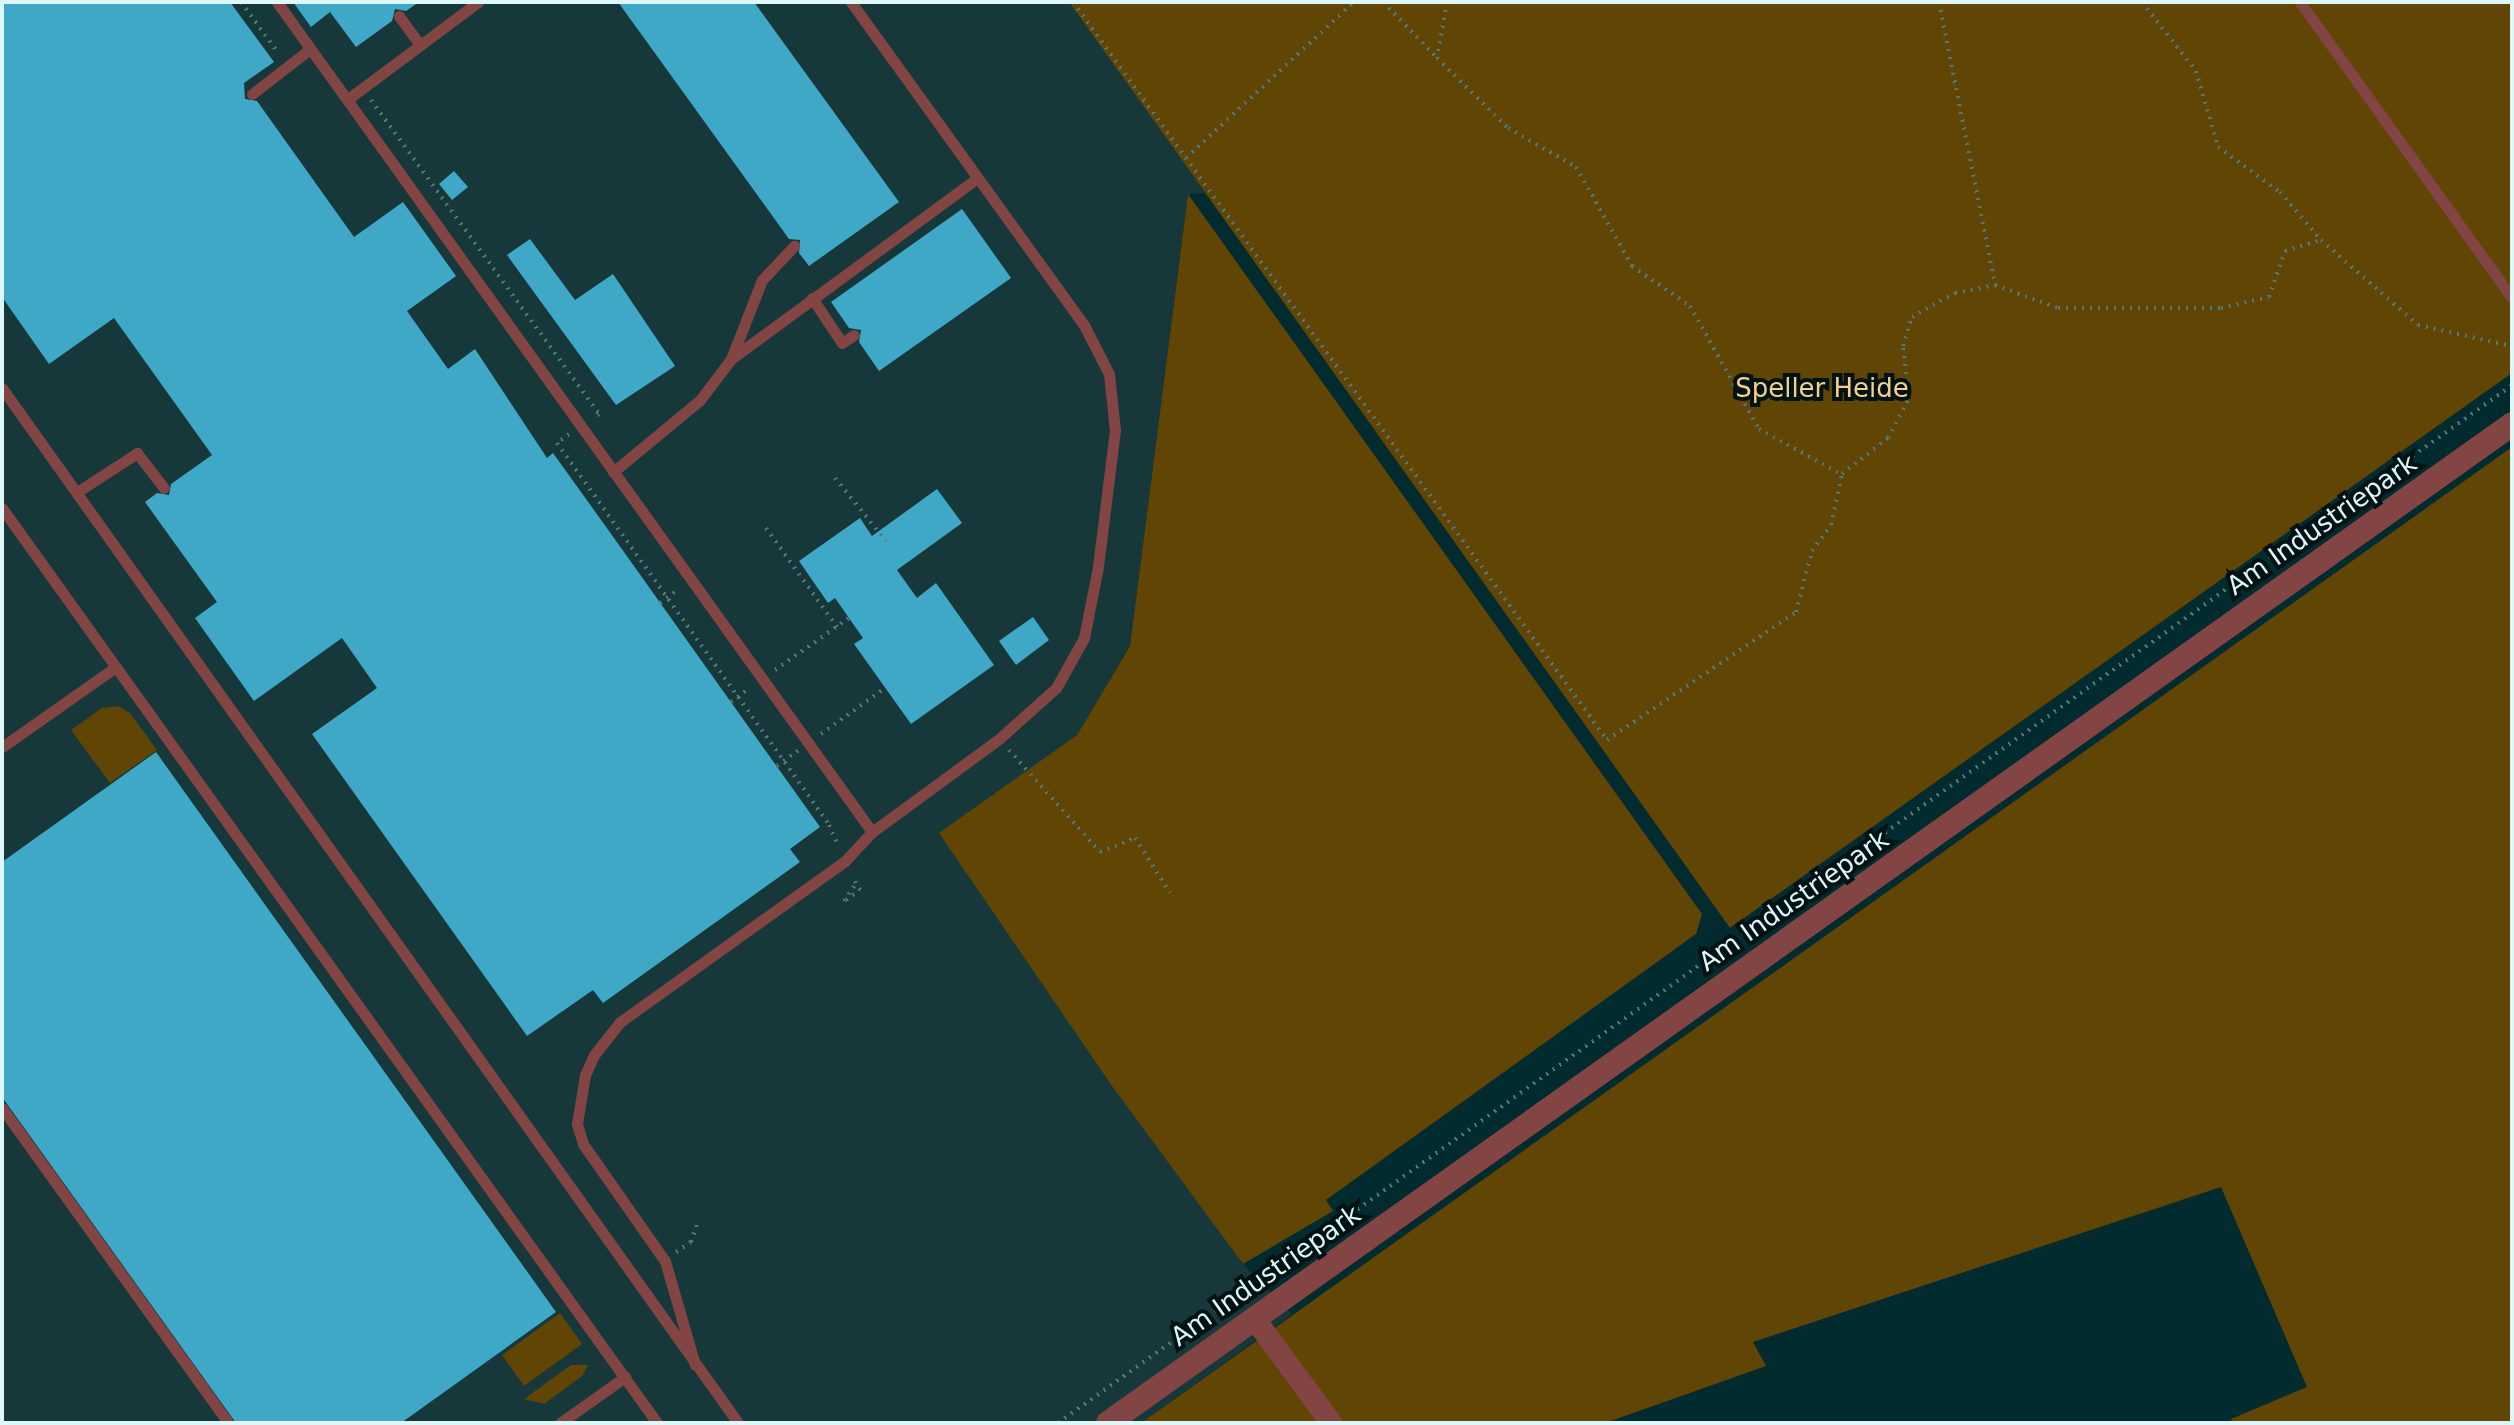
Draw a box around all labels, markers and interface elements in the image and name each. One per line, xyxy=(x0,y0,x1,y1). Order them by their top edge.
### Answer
park label: Speller Heide xyxy=(1735,373,1909,405)
street label: Am Industriepark xyxy=(2221,448,2423,602)
street label: Am Industriepark xyxy=(1693,824,1895,978)
street label: Am Industriepark xyxy=(1165,1199,1367,1353)

